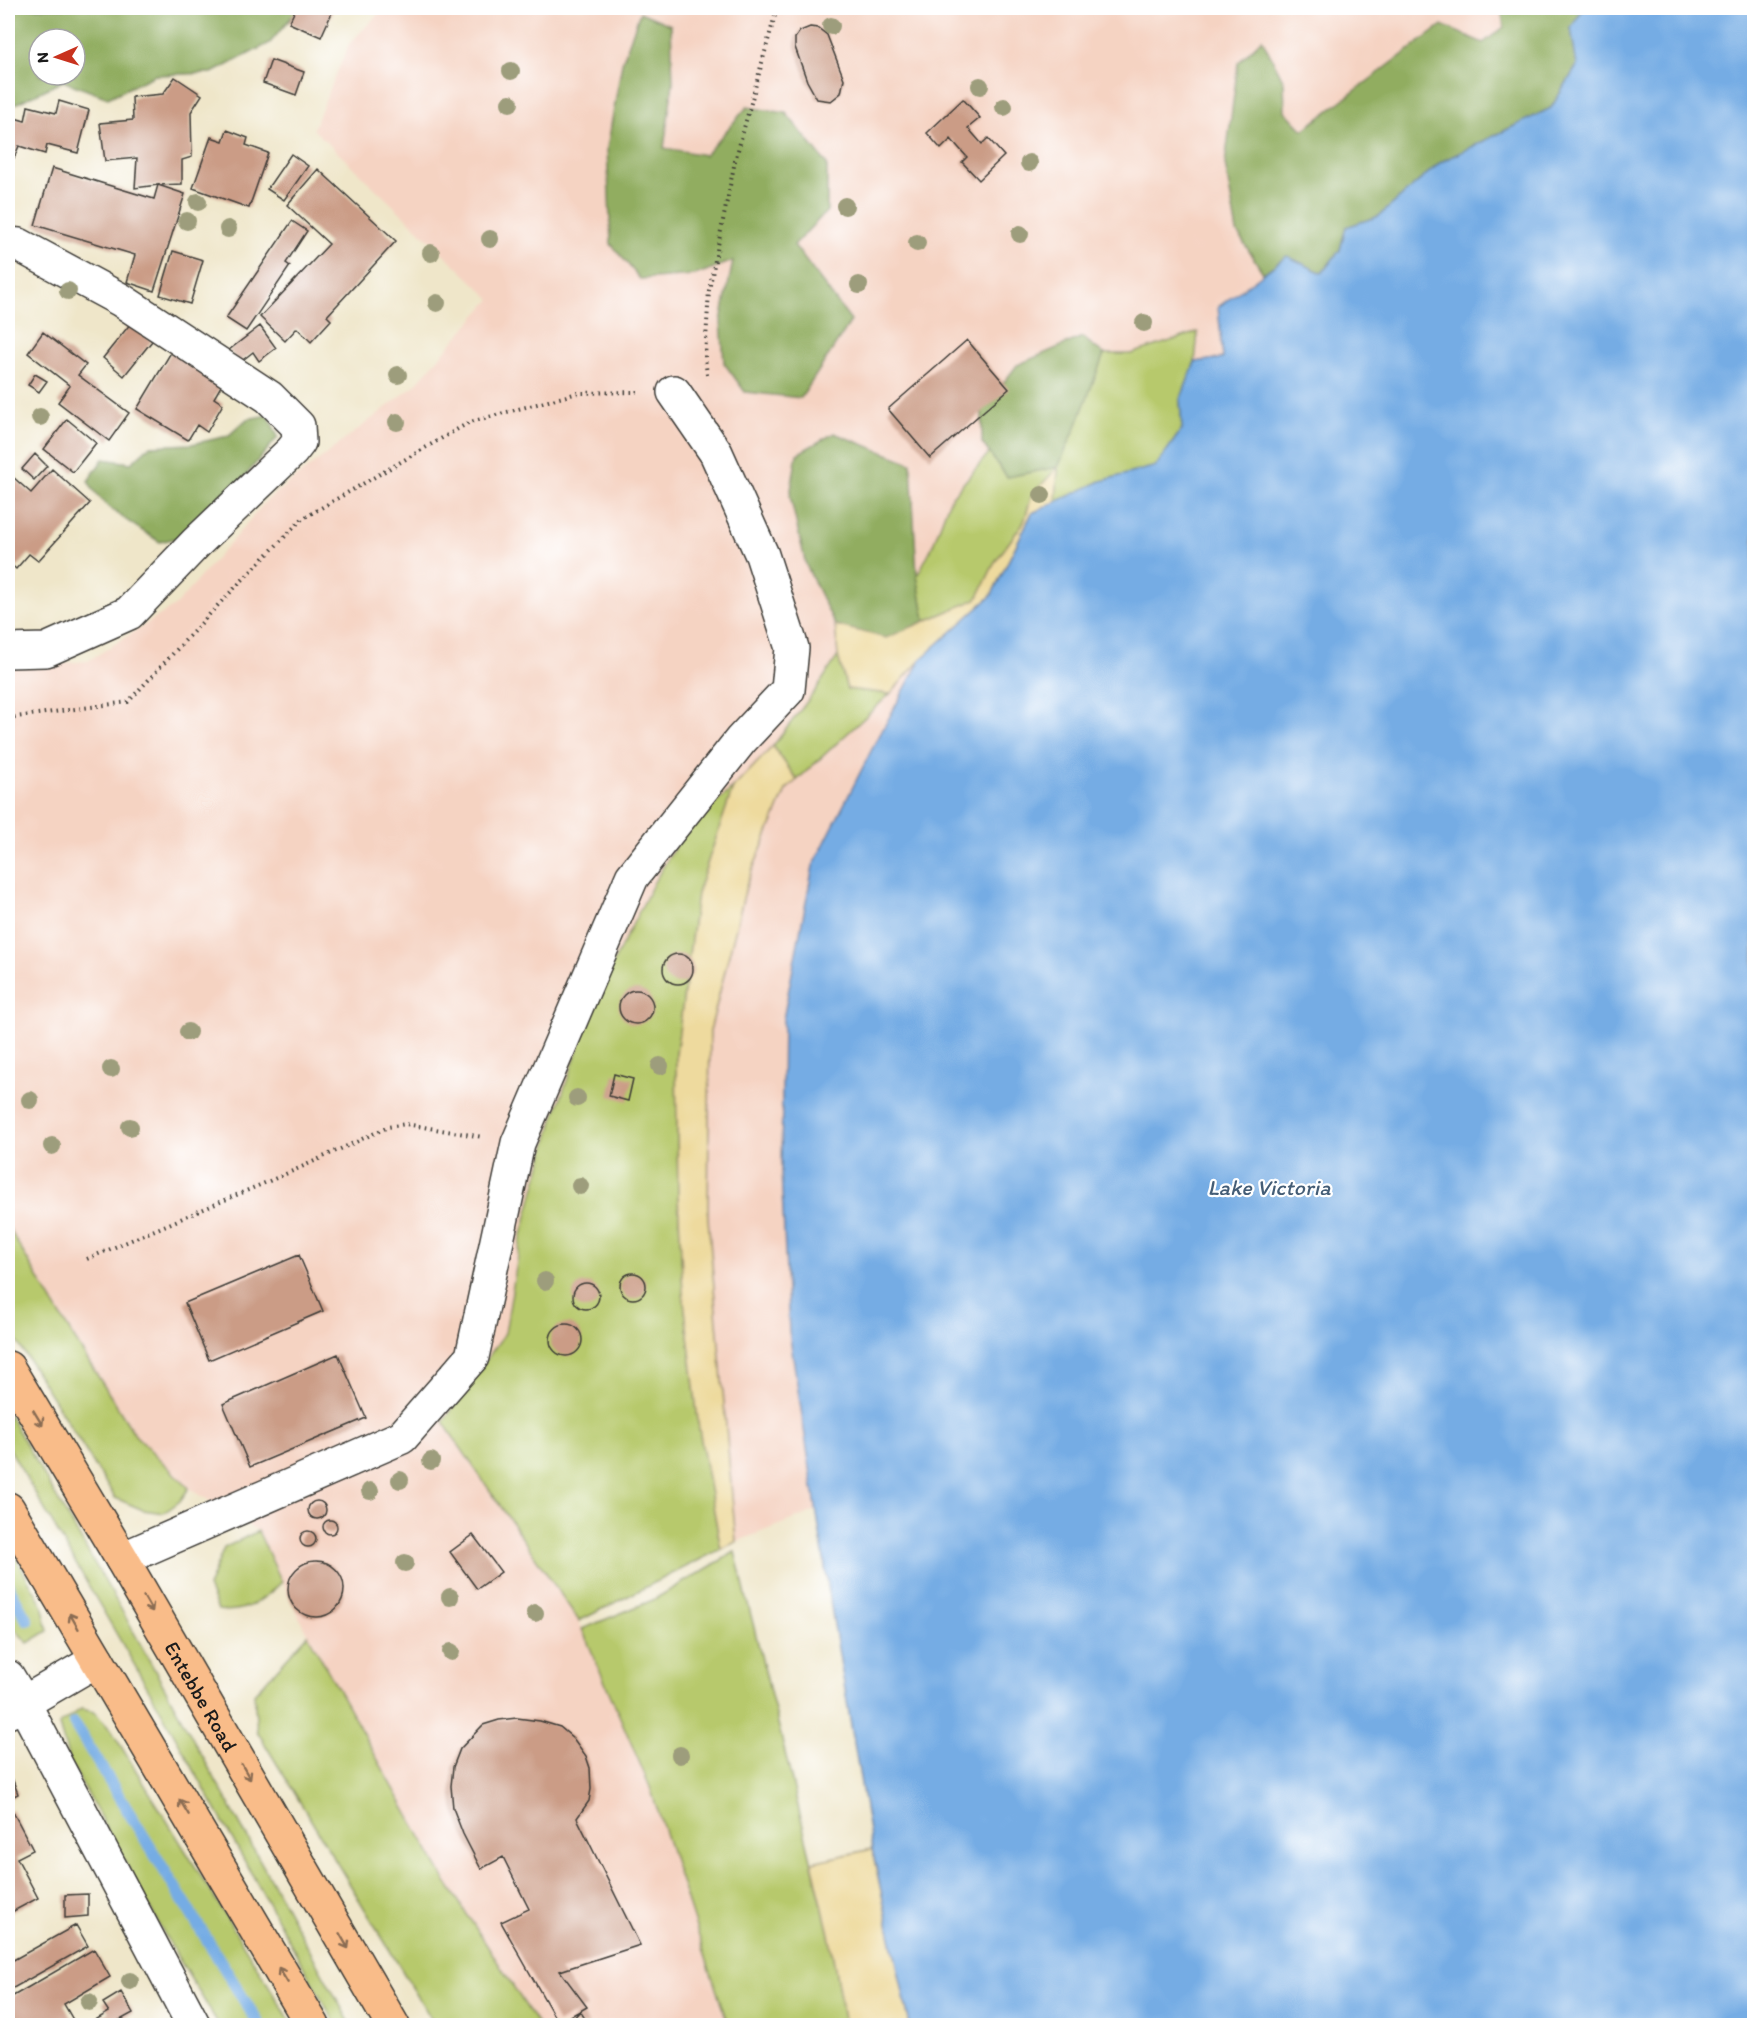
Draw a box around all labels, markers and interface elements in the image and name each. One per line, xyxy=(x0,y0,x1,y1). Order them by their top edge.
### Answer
north arrow xyxy=(27,27,87,87)
text: N xyxy=(33,52,52,64)
water label: Lake Victoria xyxy=(1207,1174,1331,1201)
one-way arrow xyxy=(32,1409,44,1426)
one-way arrow xyxy=(142,1595,154,1612)
one-way arrow xyxy=(67,1613,79,1630)
street label: Entebbe Road xyxy=(160,1636,243,1756)
one-way arrow xyxy=(240,1763,252,1780)
one-way arrow xyxy=(177,1799,189,1816)
one-way arrow xyxy=(338,1932,350,1949)
one-way arrow xyxy=(277,1967,289,1984)

